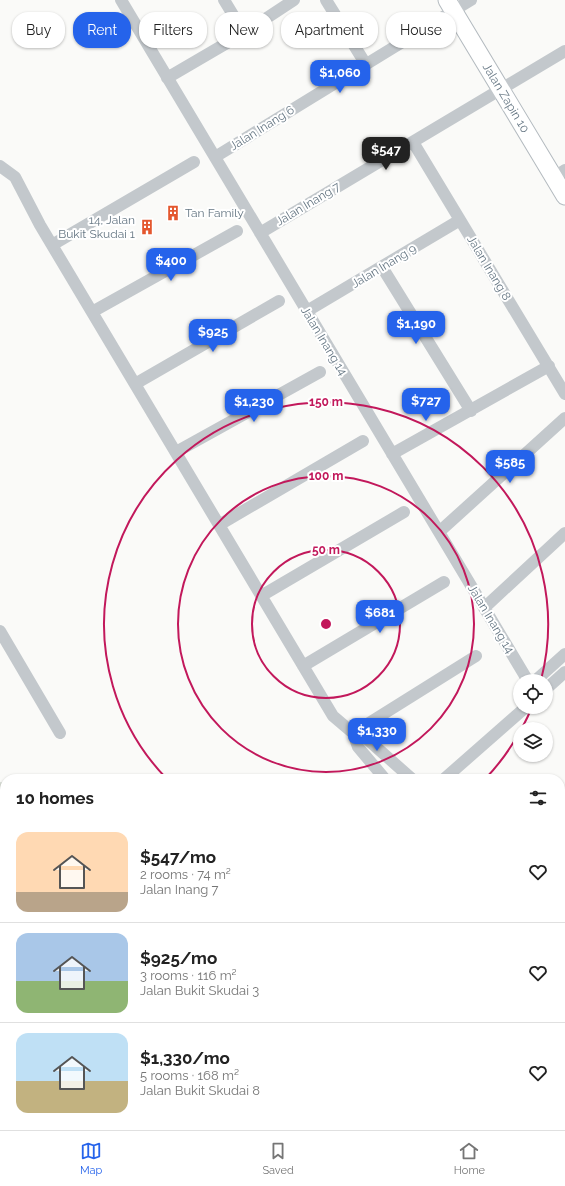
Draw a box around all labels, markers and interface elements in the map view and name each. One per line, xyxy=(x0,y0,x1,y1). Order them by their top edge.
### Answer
chip: Buy xyxy=(12,12,65,48)
chip: Rent xyxy=(73,12,131,48)
chip: Filters xyxy=(139,12,207,48)
chip: New xyxy=(215,12,273,48)
chip: Apartment xyxy=(281,12,378,48)
chip: House xyxy=(386,12,456,48)
pin: $1,060 xyxy=(307,60,373,94)
street label: Jalan Zapin 10 xyxy=(480,61,532,135)
text: $1,060 xyxy=(319,65,361,80)
street label: Jalan Inang 6 xyxy=(227,103,297,153)
pin: $547 xyxy=(362,137,410,171)
text: $547 xyxy=(371,142,401,157)
street label: Jalan Inang 7 xyxy=(273,179,343,229)
building icon: Tan Family xyxy=(164,204,182,222)
place label: Tan Family xyxy=(185,206,244,220)
place label: 14, Jalan Bukit Skudai 1 xyxy=(58,213,135,241)
building icon: 14, Jalan Bukit Skudai 1 xyxy=(138,218,156,236)
street label: Jalan Inang 8 xyxy=(464,233,514,303)
street label: Jalan Inang 9 xyxy=(349,241,419,291)
pin: $400 xyxy=(147,248,195,282)
text: $400 xyxy=(155,253,187,268)
street label: Jalan Inang 14 xyxy=(298,304,350,378)
pin: $1,190 xyxy=(383,311,449,345)
text: $1,190 xyxy=(396,316,436,331)
pin: $925 xyxy=(189,319,237,353)
text: $925 xyxy=(198,324,228,339)
pin: $727 xyxy=(402,388,450,422)
pin: $1,230 xyxy=(221,389,287,423)
text: $727 xyxy=(411,393,441,408)
text: $1,230 xyxy=(234,394,274,409)
text: 150 m xyxy=(309,395,343,409)
pin: $585 xyxy=(486,450,534,484)
text: $585 xyxy=(495,455,525,470)
text: 100 m xyxy=(309,469,343,483)
text: 50 m xyxy=(312,543,340,557)
street label: Jalan Inang 14 xyxy=(465,582,517,656)
pin: $681 xyxy=(356,600,404,634)
text: $681 xyxy=(365,605,395,620)
centre of rings xyxy=(319,617,333,631)
map controls xyxy=(513,674,553,762)
button: locate xyxy=(513,674,553,714)
pin: $1,330 xyxy=(344,718,410,752)
button: layers xyxy=(513,722,553,762)
text: $1,330 xyxy=(357,723,397,738)
icon: filters xyxy=(527,787,549,809)
text: 10 homes xyxy=(16,788,94,808)
text: $547/mo xyxy=(140,847,216,867)
icon: home xyxy=(48,848,96,896)
icon: heart xyxy=(527,861,549,883)
text: 2 rooms · 74 m² xyxy=(140,867,231,882)
text: Jalan Inang 7 xyxy=(140,882,219,897)
text: $925/mo xyxy=(140,948,217,968)
icon: home xyxy=(48,949,96,997)
icon: heart xyxy=(527,962,549,984)
text: 3 rooms · 116 m² xyxy=(140,968,237,983)
text: Jalan Bukit Skudai 3 xyxy=(140,983,259,998)
text: $1,330/mo xyxy=(140,1048,230,1068)
icon: home xyxy=(48,1049,96,1097)
icon: heart xyxy=(527,1062,549,1084)
text: 5 rooms · 168 m² xyxy=(140,1068,239,1083)
text: Jalan Bukit Skudai 8 xyxy=(140,1083,260,1098)
tab: Map xyxy=(80,1140,102,1177)
tab: Saved xyxy=(262,1140,294,1177)
tab: Home xyxy=(454,1140,485,1177)

